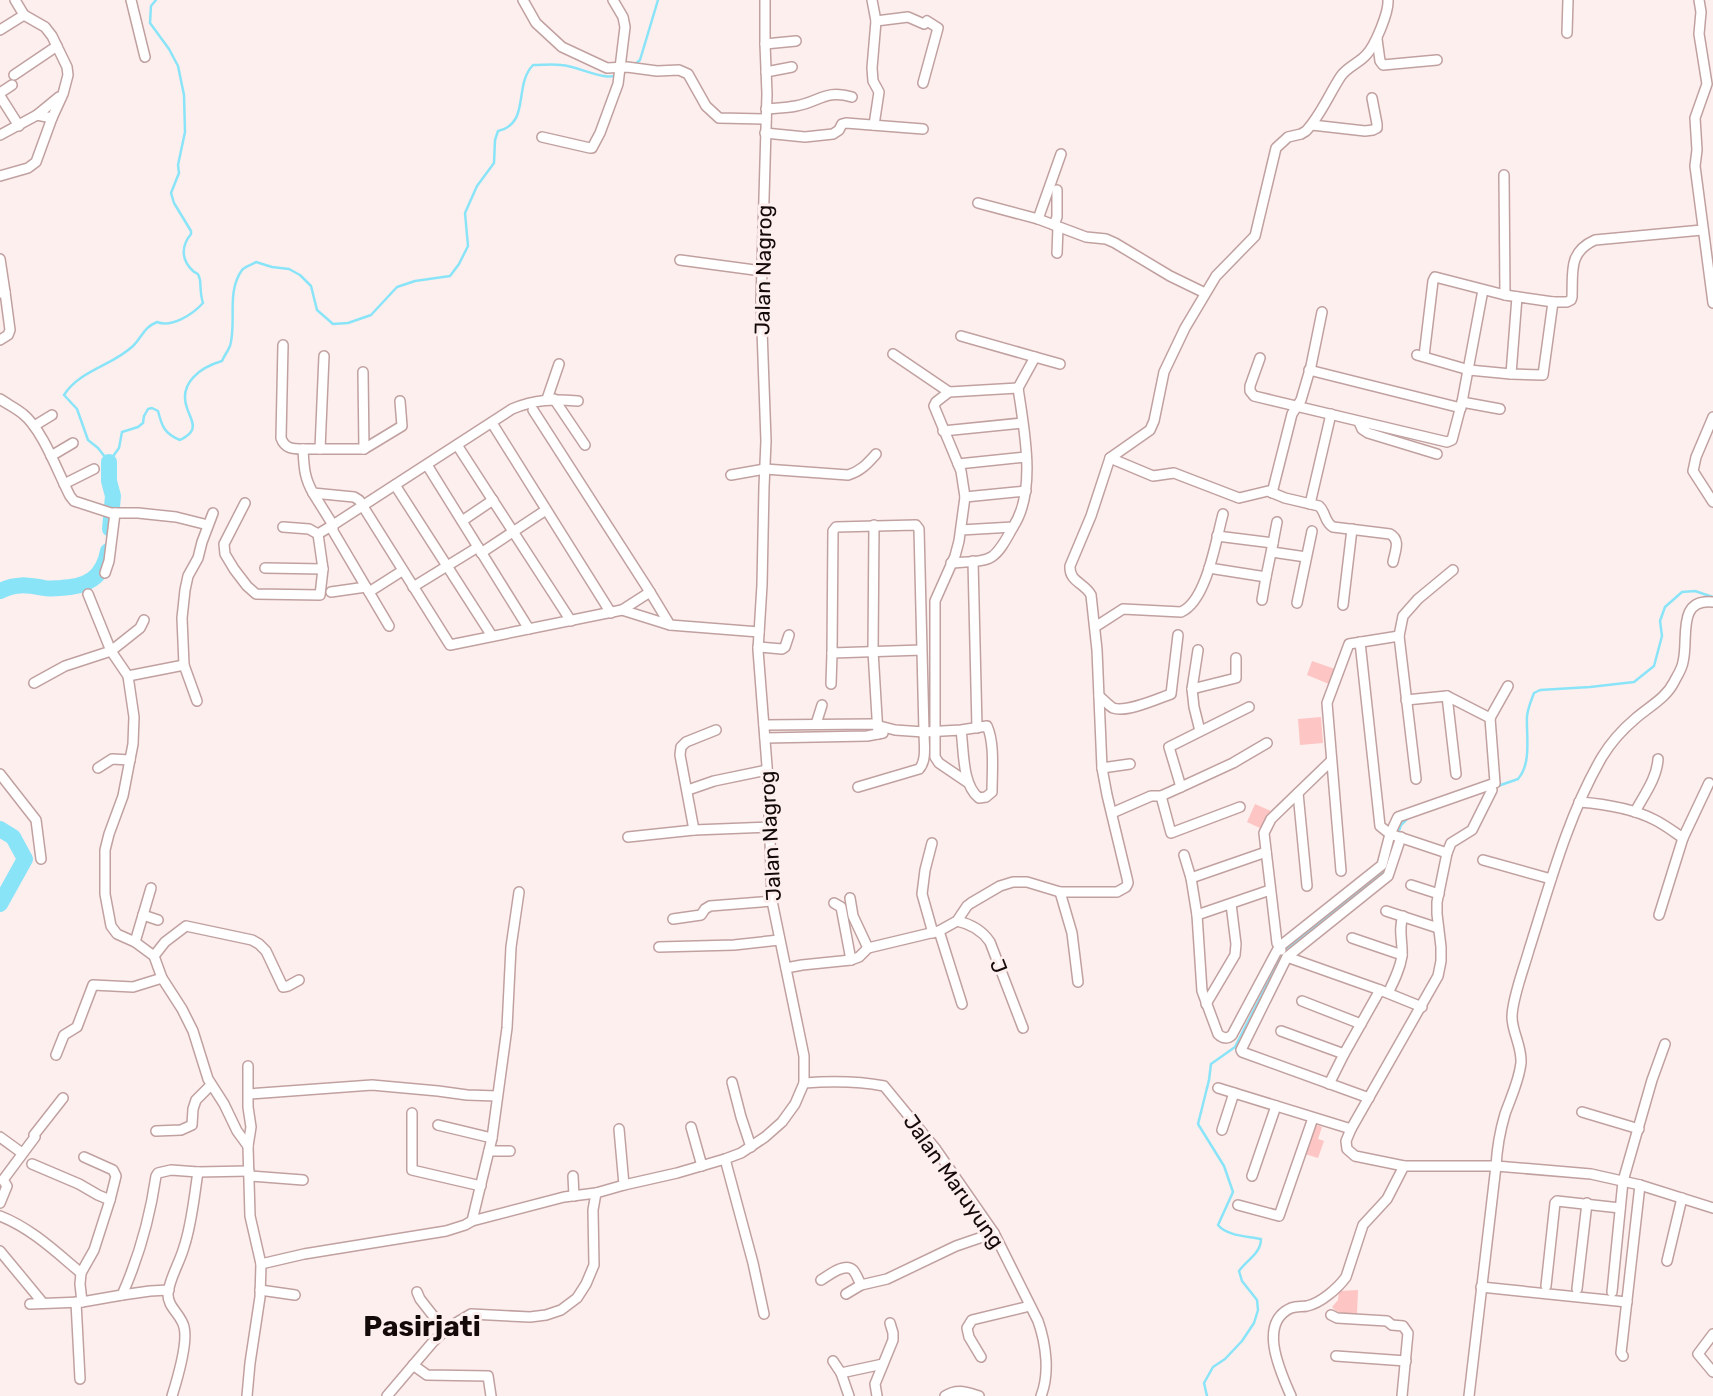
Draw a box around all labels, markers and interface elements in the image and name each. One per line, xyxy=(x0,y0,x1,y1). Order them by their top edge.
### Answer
street label: Jalan Nagrog xyxy=(749,205,777,335)
street label: Jalan Nagrog xyxy=(754,770,786,902)
street label: J xyxy=(985,955,1013,977)
street label: Jalan Maruyung xyxy=(899,1109,1009,1253)
district label: Pasirjati xyxy=(363,1310,481,1343)

